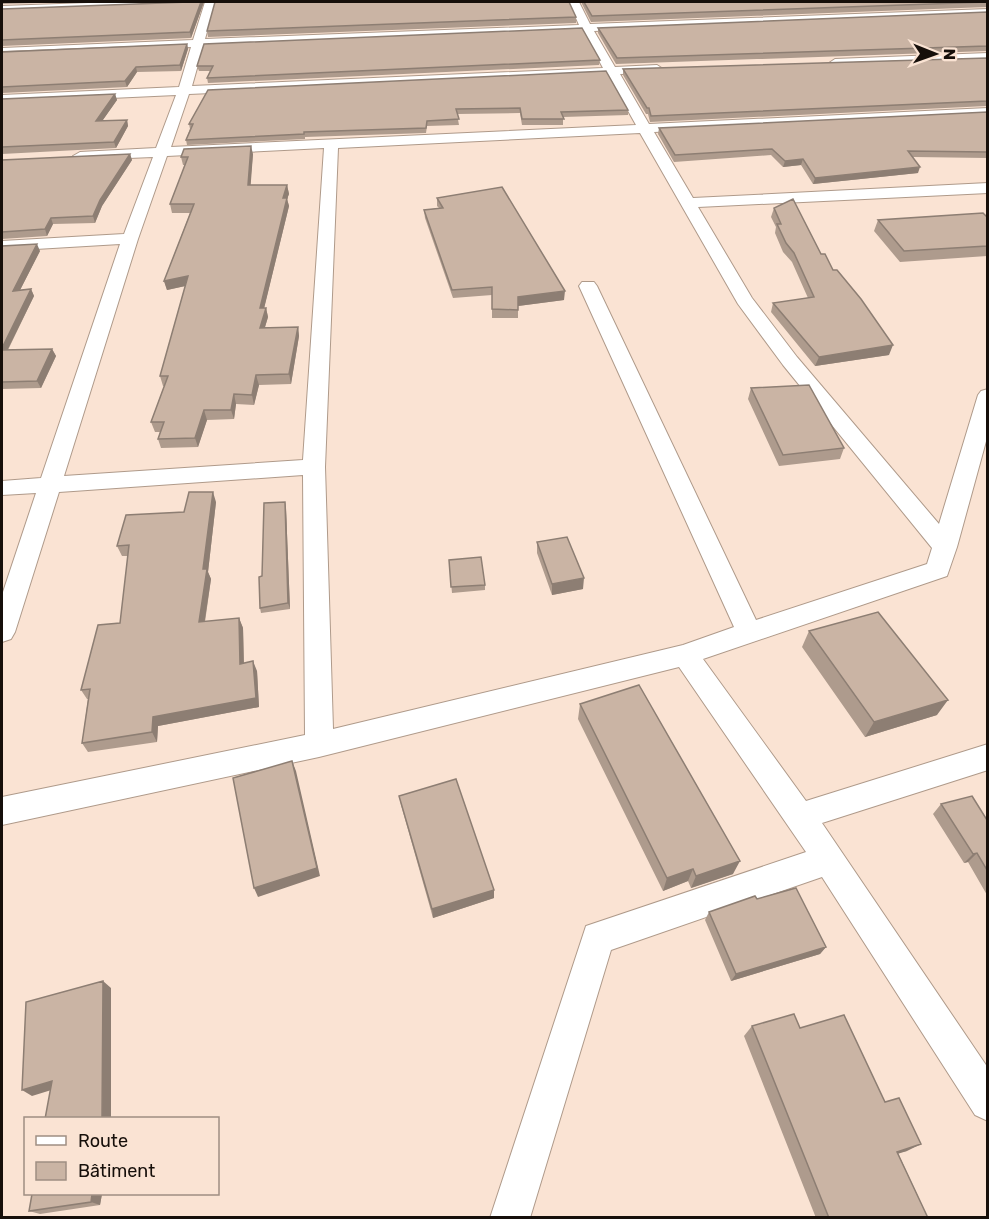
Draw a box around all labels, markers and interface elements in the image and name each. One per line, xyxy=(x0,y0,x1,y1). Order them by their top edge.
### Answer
north arrow xyxy=(905,24,965,84)
text: N xyxy=(940,48,959,60)
legend xyxy=(24,1117,219,1195)
text: Route xyxy=(78,1130,128,1152)
text: Bâtiment xyxy=(78,1160,155,1182)

